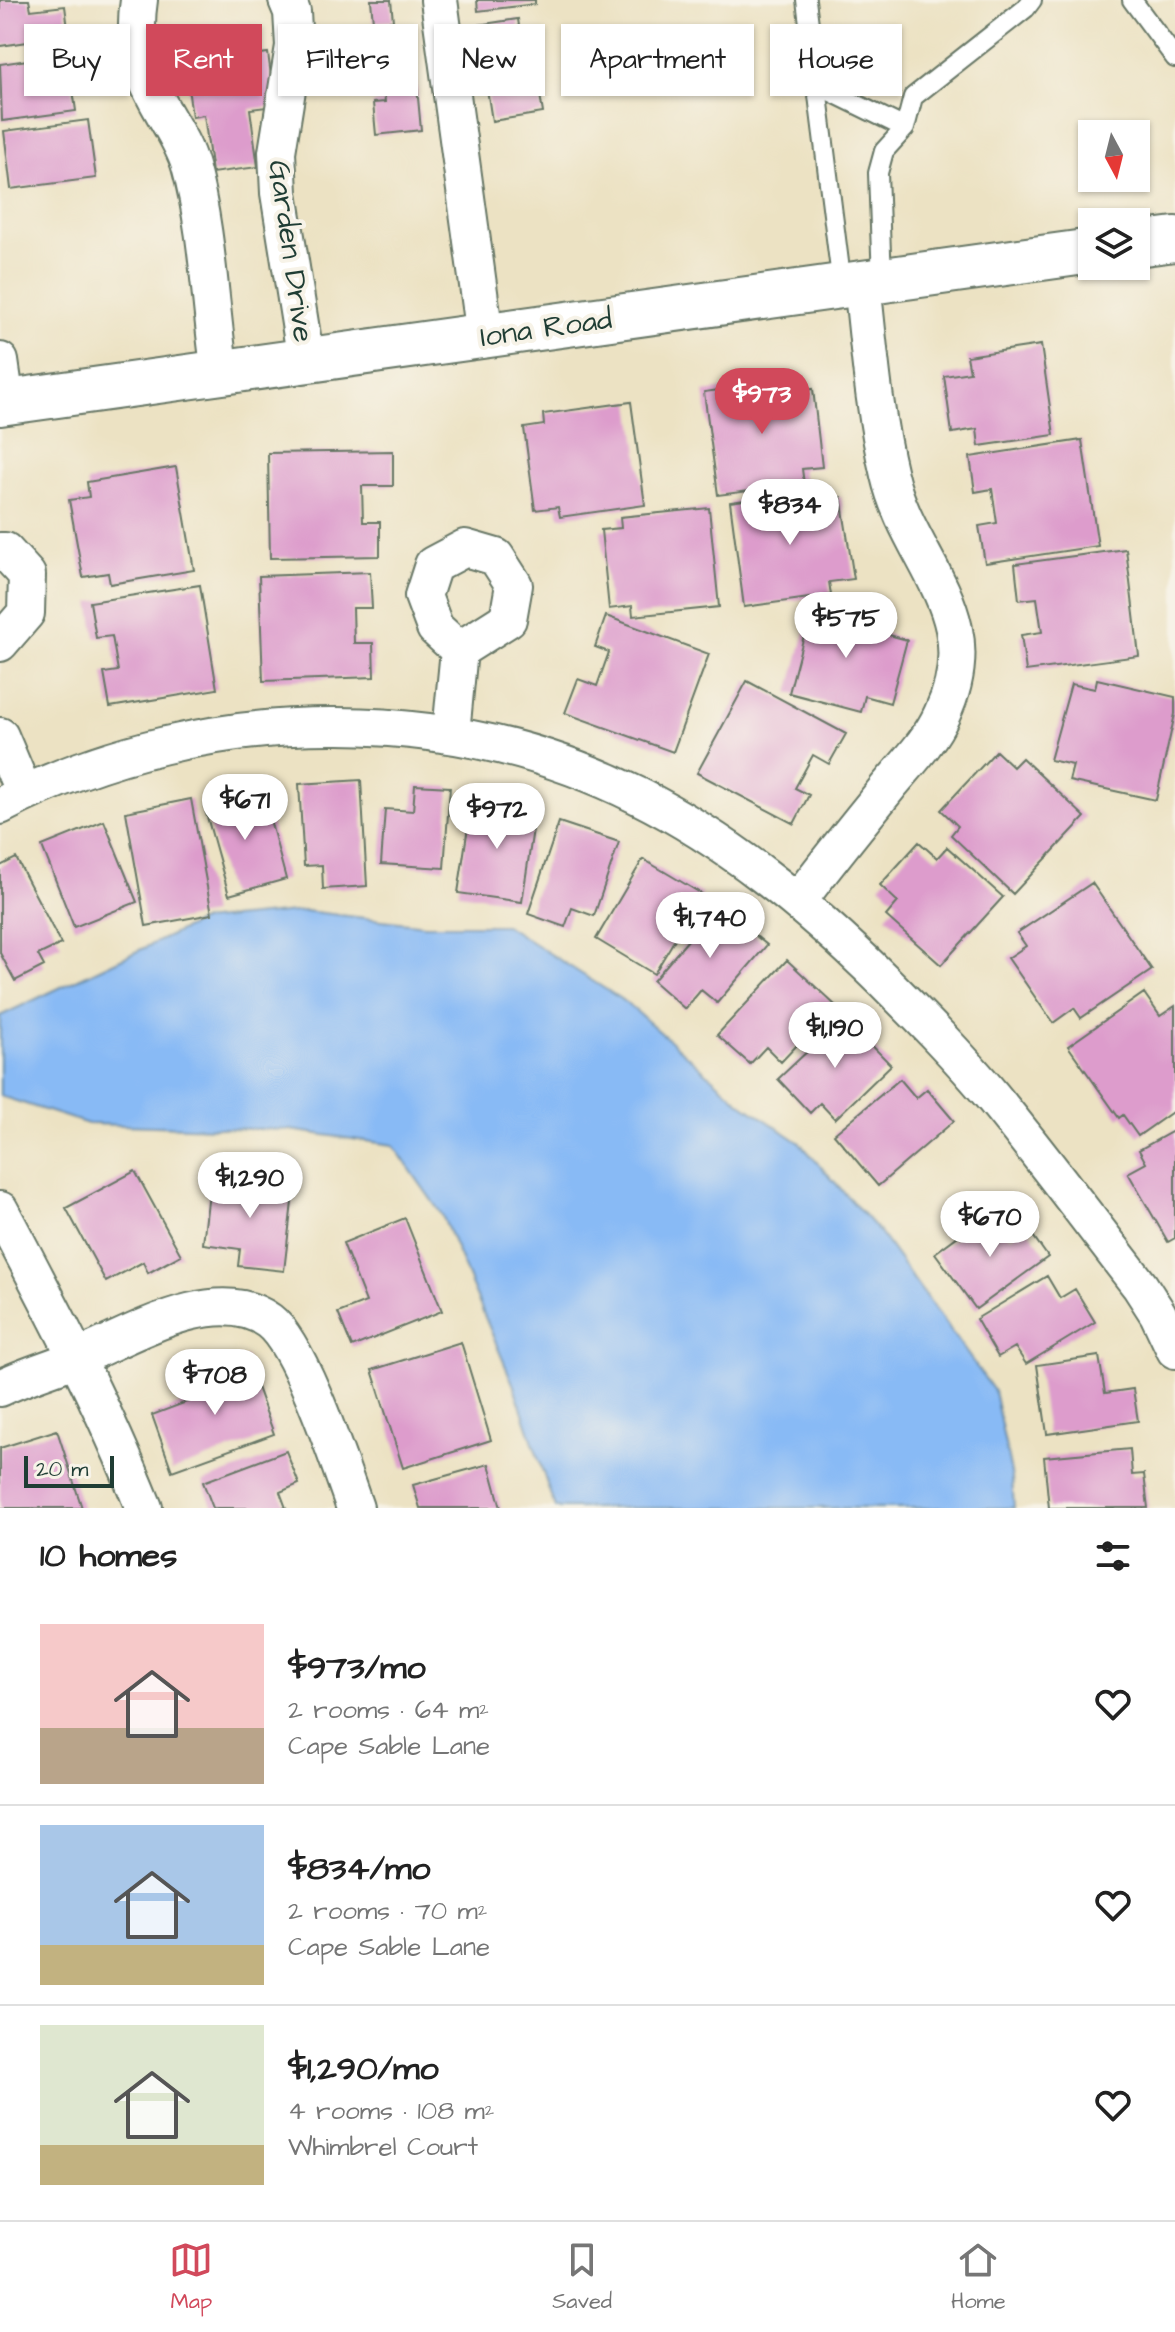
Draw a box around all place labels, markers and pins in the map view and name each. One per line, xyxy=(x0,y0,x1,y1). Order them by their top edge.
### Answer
pin: $973 xyxy=(715,368,809,436)
pin: $834 xyxy=(743,479,837,547)
pin: $575 xyxy=(799,592,893,660)
pin: $671 xyxy=(198,774,292,842)
pin: $972 xyxy=(450,783,544,851)
pin: $1,740 xyxy=(645,892,775,960)
pin: $1,190 xyxy=(770,1002,900,1070)
pin: $1,290 xyxy=(185,1152,315,1220)
pin: $670 xyxy=(943,1191,1037,1259)
pin: $708 xyxy=(168,1349,262,1417)

